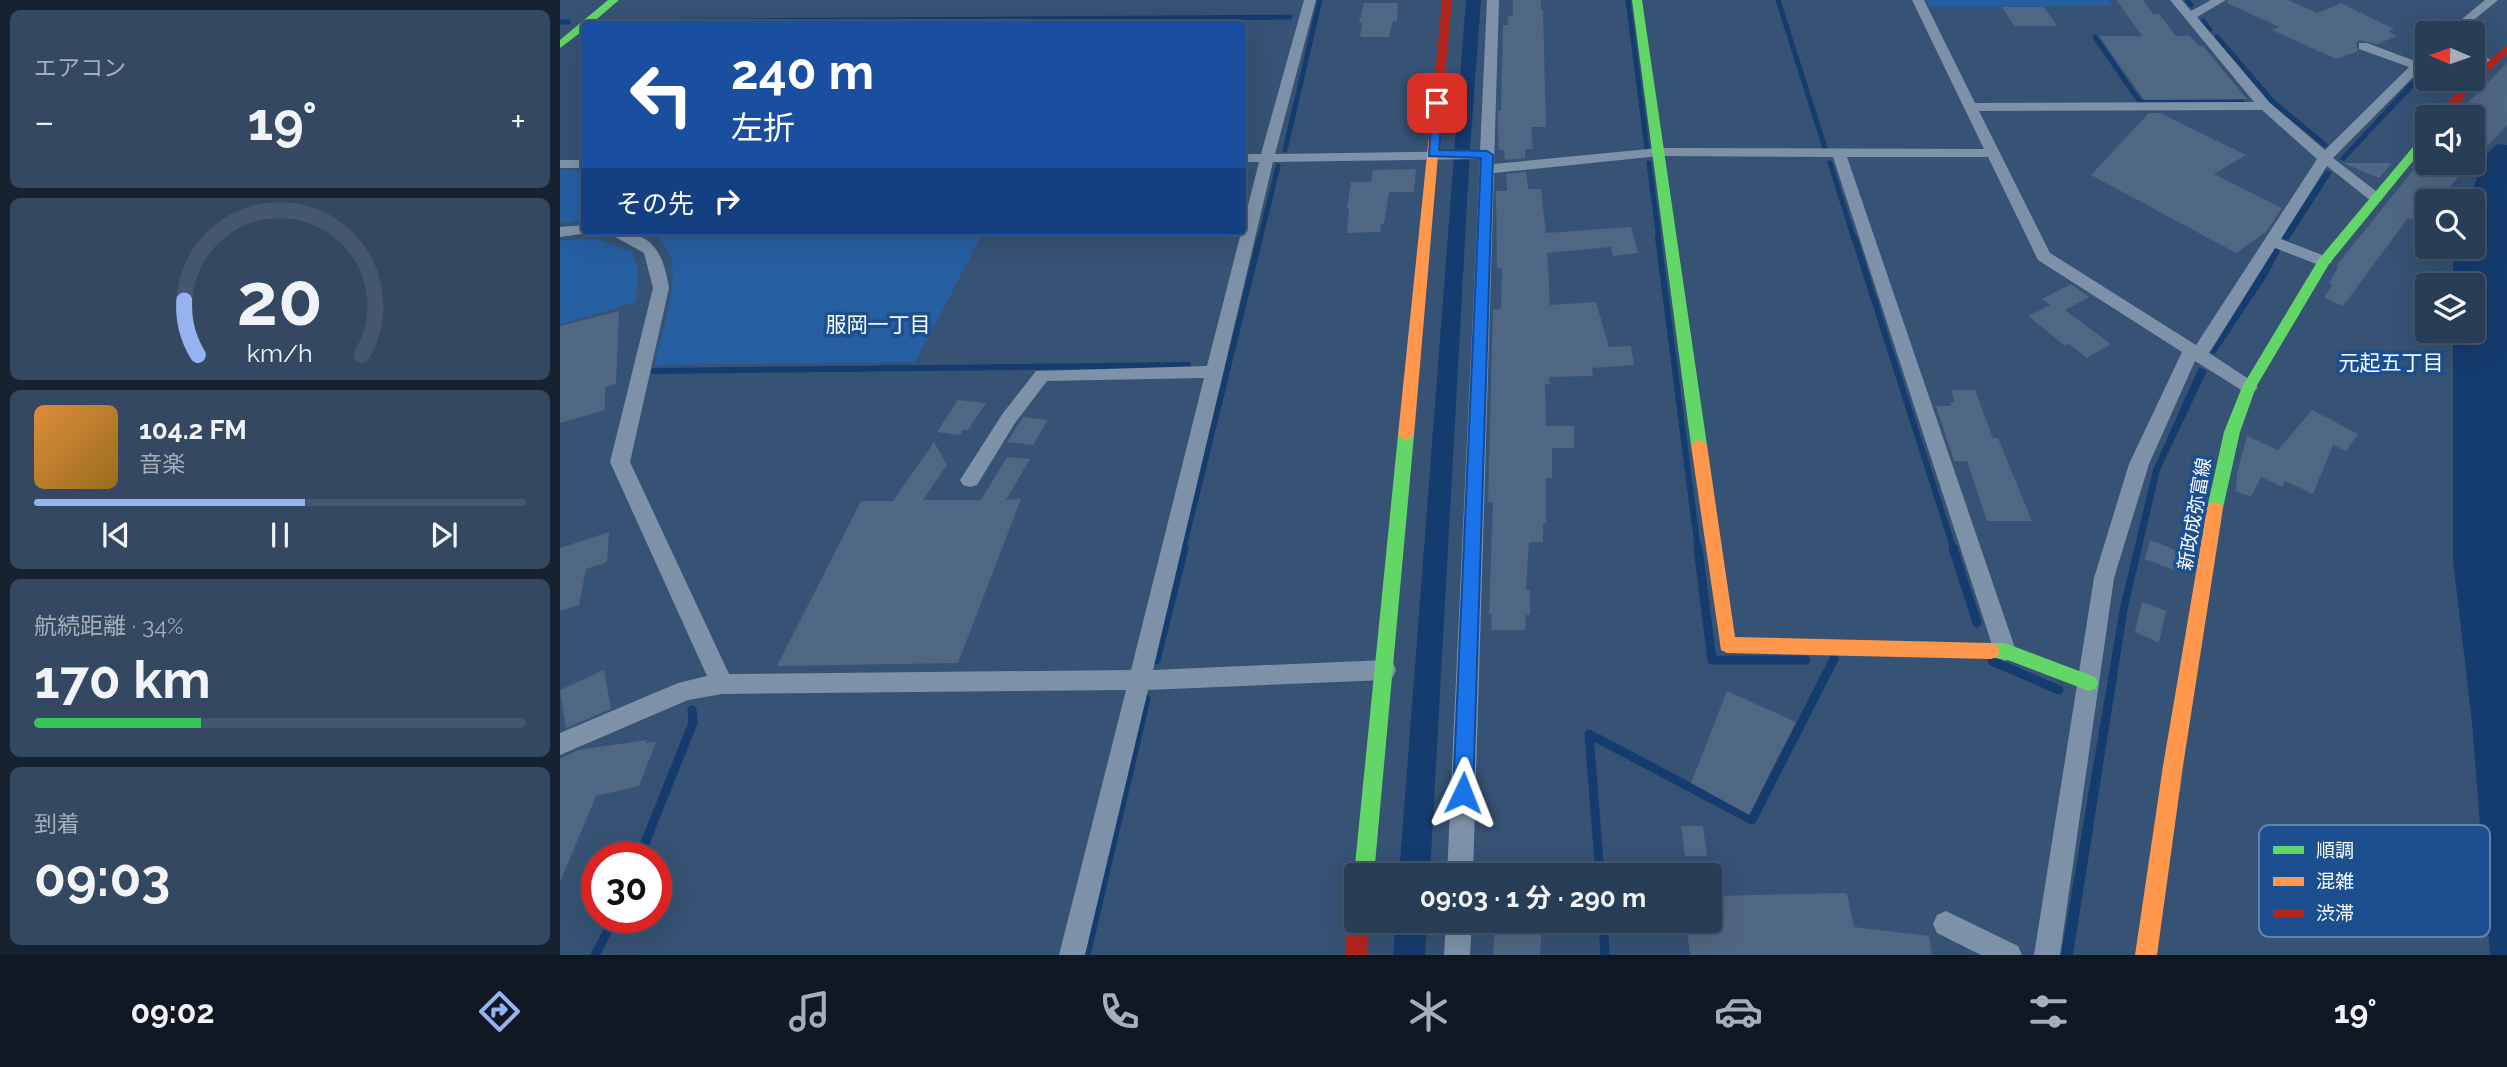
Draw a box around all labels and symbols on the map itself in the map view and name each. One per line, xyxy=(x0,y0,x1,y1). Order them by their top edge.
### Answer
north arrow xyxy=(2415,21,2485,91)
pin xyxy=(1407,73,1467,133)
district label: 服岡一丁目 xyxy=(826,312,931,337)
district label: 元起五丁目 xyxy=(2339,350,2444,375)
street label: 新政成弥富線 xyxy=(2173,456,2215,572)
position arrow xyxy=(1426,756,1500,830)
legend xyxy=(2259,825,2490,937)
text: 順調 xyxy=(2316,839,2354,861)
speed limit sign: 30 xyxy=(581,842,672,933)
text: 混雑 xyxy=(2316,870,2354,892)
text: 渋滞 xyxy=(2316,902,2354,924)

